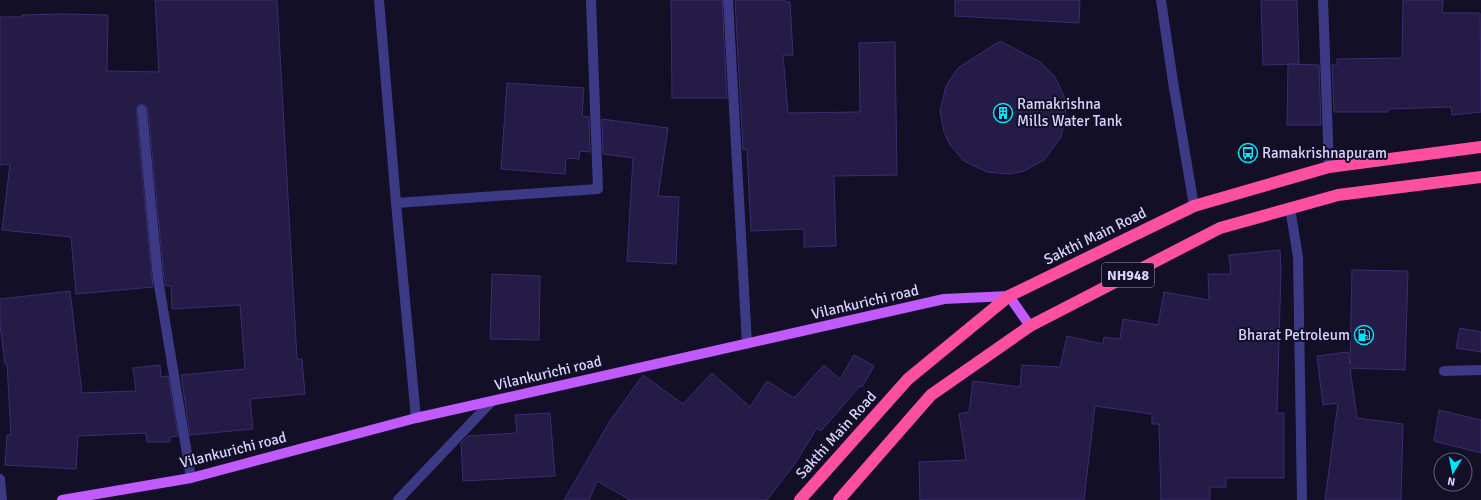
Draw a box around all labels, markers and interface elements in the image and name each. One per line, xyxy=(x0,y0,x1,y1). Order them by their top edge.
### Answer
place label: Ramakrishna Mills Water Tank xyxy=(1017,95,1123,130)
building icon: Ramakrishna Mills Water Tank xyxy=(992,102,1014,124)
bus stop icon: Ramakrishnapuram xyxy=(1237,142,1259,164)
place label: Ramakrishnapuram xyxy=(1262,144,1387,162)
street label: Sakthi Main Road xyxy=(1041,203,1149,269)
road number: NH948 xyxy=(1102,263,1154,287)
street label: Vilankurichi road xyxy=(810,281,920,323)
fuel station icon: Bharat Petroleum xyxy=(1353,324,1375,346)
place label: Bharat Petroleum xyxy=(1238,326,1350,344)
street label: Vilankurichi road xyxy=(493,352,603,394)
street label: Sakthi Main Road xyxy=(792,387,880,483)
street label: Vilankurichi road xyxy=(178,428,288,472)
north arrow xyxy=(1433,452,1473,492)
text: N xyxy=(1446,474,1456,488)

